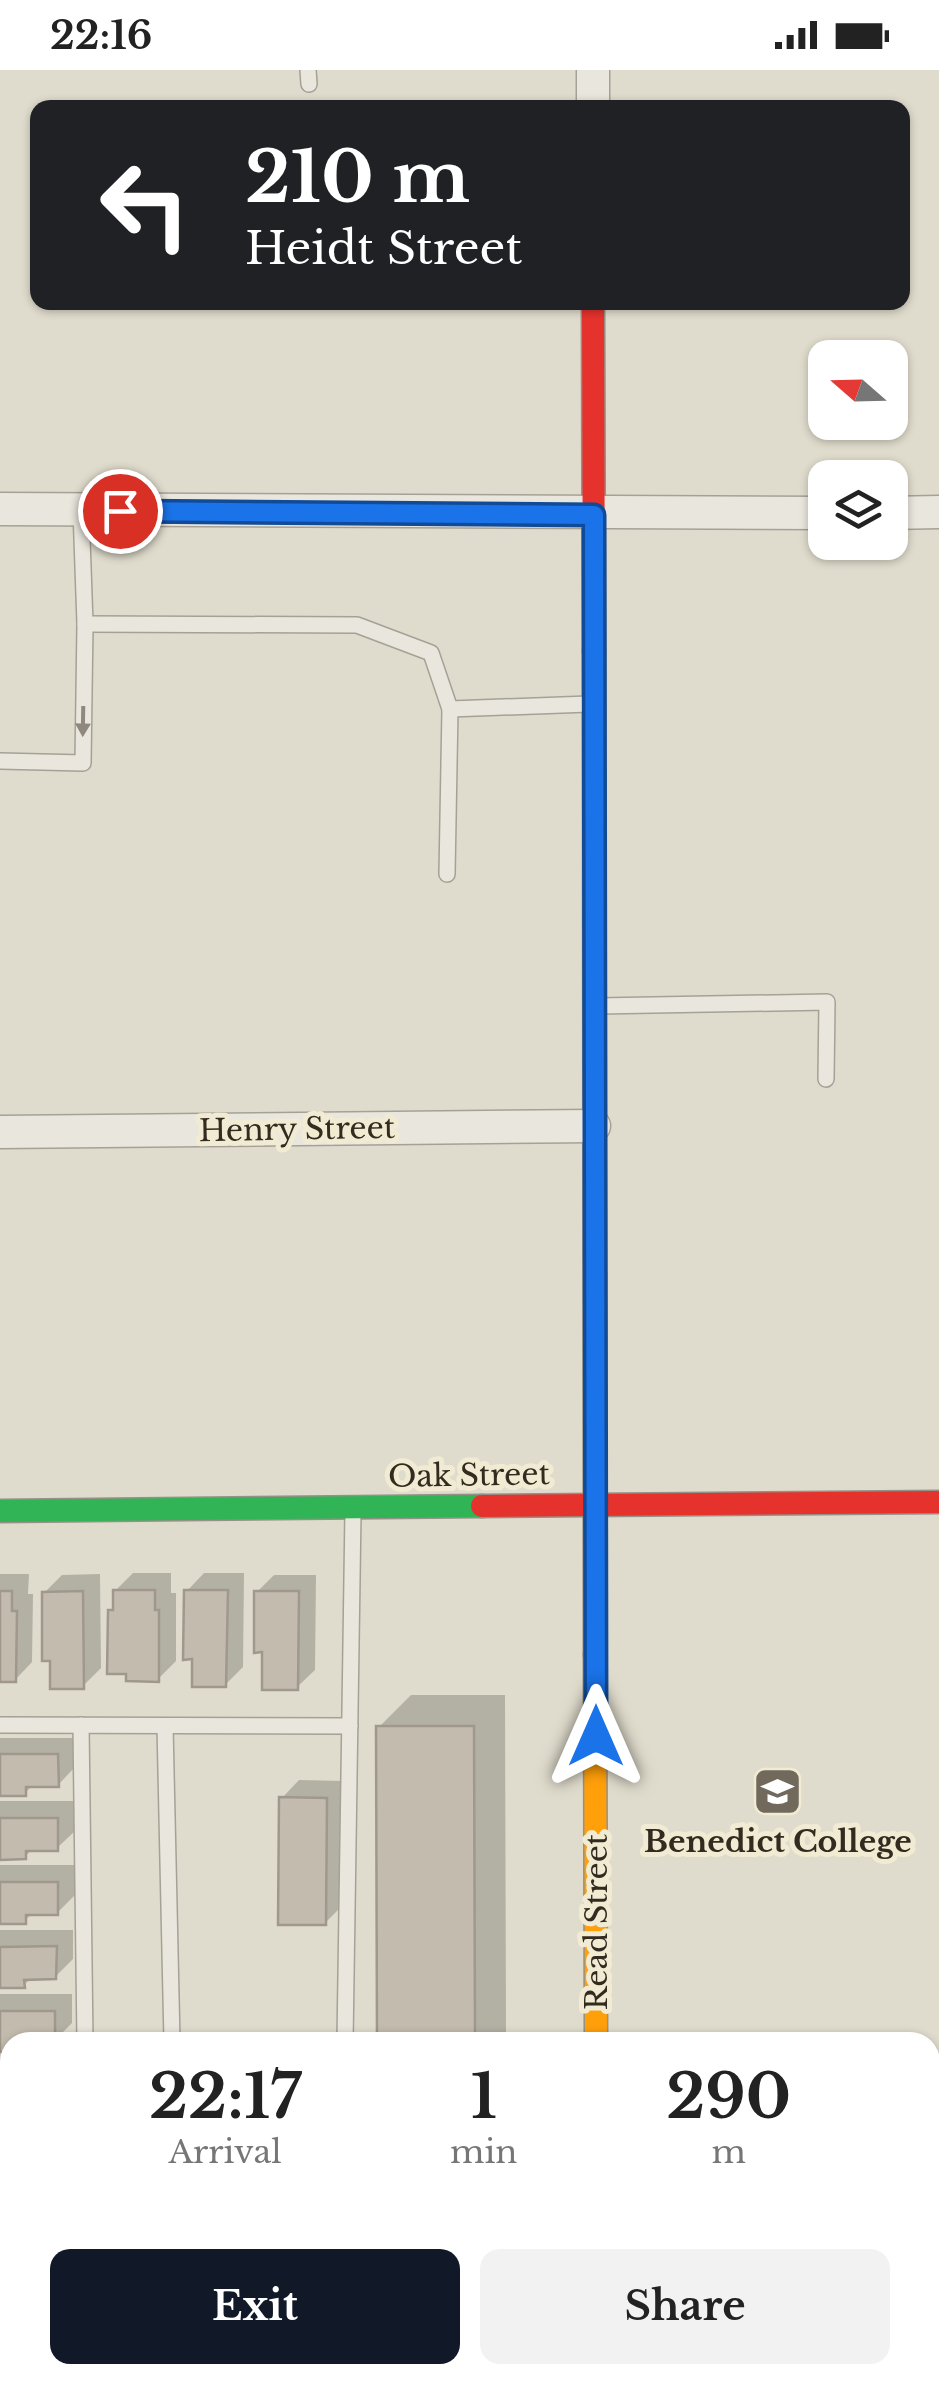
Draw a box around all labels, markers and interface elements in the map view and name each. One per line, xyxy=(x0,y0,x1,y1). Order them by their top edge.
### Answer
text: 22:16 xyxy=(50,12,152,59)
text: 210 m xyxy=(245,134,470,221)
icon: left xyxy=(80,140,210,270)
text: Heidt Street xyxy=(245,220,522,276)
north arrow xyxy=(808,340,908,440)
map controls xyxy=(808,340,908,560)
button: layers xyxy=(808,460,908,560)
pin xyxy=(78,469,163,554)
icon: arrive xyxy=(93,484,148,539)
one-way arrow xyxy=(75,706,91,738)
street label: Henry Street xyxy=(199,1109,396,1149)
street label: Oak Street xyxy=(388,1455,551,1495)
position arrow xyxy=(544,1684,648,1788)
school or university icon: Benedict College xyxy=(752,1766,804,1818)
place label: Benedict College xyxy=(644,1823,912,1860)
street label: Read Street xyxy=(578,1833,615,2010)
text: 22:17 xyxy=(149,2060,301,2134)
text: 1 xyxy=(471,2060,497,2134)
text: 290 xyxy=(666,2060,791,2134)
text: Arrival xyxy=(168,2132,282,2172)
text: min xyxy=(450,2132,517,2172)
text: m xyxy=(711,2132,746,2172)
button: Exit xyxy=(50,2249,460,2364)
button: Share xyxy=(480,2249,890,2364)

